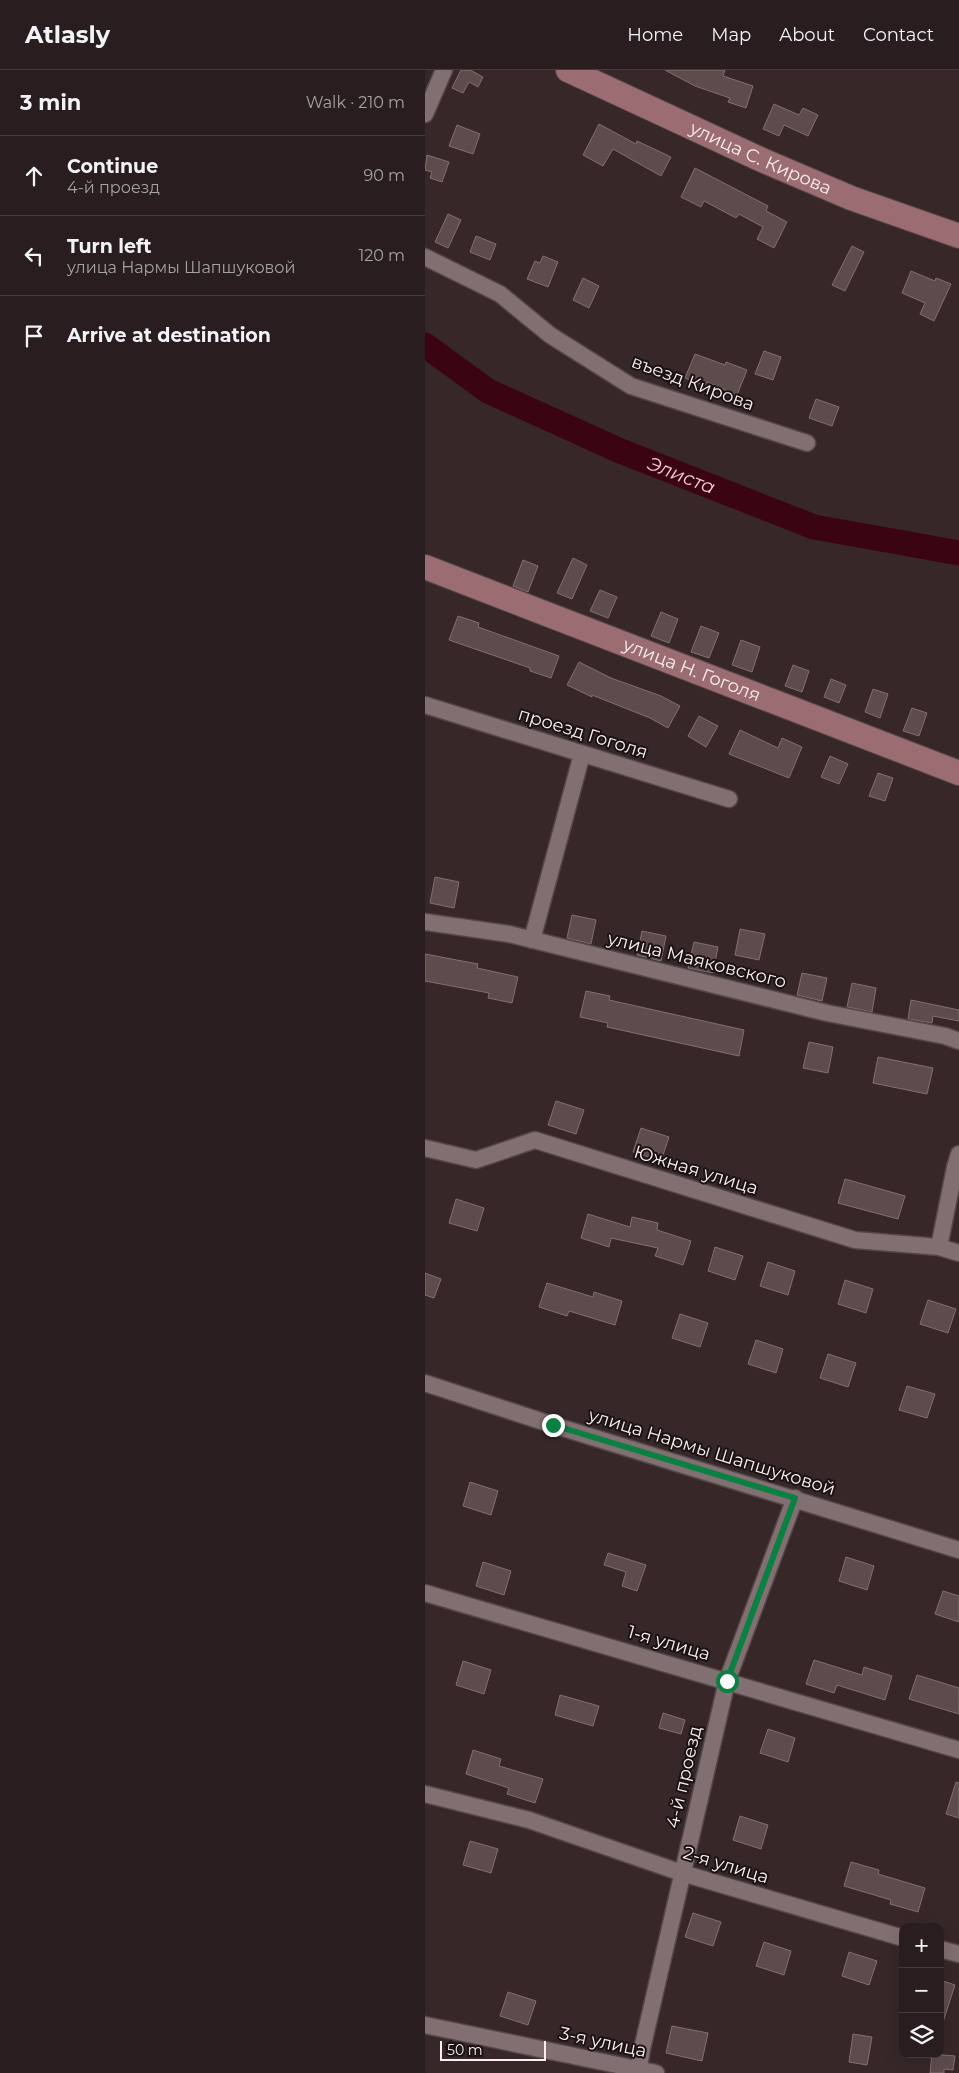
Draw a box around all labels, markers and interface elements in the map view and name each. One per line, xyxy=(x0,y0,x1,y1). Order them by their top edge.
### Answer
text: Atlasly xyxy=(25,20,110,49)
text: Home xyxy=(627,24,683,46)
text: Map xyxy=(711,24,751,46)
text: About xyxy=(779,24,835,46)
text: Contact xyxy=(863,24,934,46)
text: 3 min xyxy=(20,90,81,115)
text: Walk · 210 m xyxy=(306,93,405,112)
street label: улица С. Кирова xyxy=(685,117,835,199)
text: Continue xyxy=(67,155,158,178)
icon: ahead xyxy=(20,162,48,190)
text: 90 m xyxy=(363,166,405,185)
text: 4-й проезд xyxy=(67,178,160,197)
text: Turn left xyxy=(67,235,152,258)
icon: left xyxy=(20,242,48,270)
text: 120 m xyxy=(358,246,405,265)
text: улица Нармы Шапшуковой xyxy=(67,258,295,277)
icon: arrive xyxy=(20,322,48,350)
text: Arrive at destination xyxy=(67,324,271,347)
street label: въезд Кирова xyxy=(628,351,758,415)
water label: Элиста xyxy=(644,451,719,499)
street label: улица Н. Гоголя xyxy=(619,633,764,706)
street label: проезд Гоголя xyxy=(515,703,651,763)
street label: улица Маяковского xyxy=(604,927,789,993)
street label: Южная улица xyxy=(631,1141,761,1199)
street label: улица Нармы Шапшуковой xyxy=(585,1404,838,1500)
route end xyxy=(542,1414,565,1437)
street label: 1-я улица xyxy=(625,1621,713,1665)
route start xyxy=(716,1670,739,1693)
street label: 4-й проезд xyxy=(662,1723,707,1830)
street label: 2-я улица xyxy=(681,1842,771,1888)
map controls xyxy=(899,1923,944,2058)
button: + xyxy=(899,1923,944,1968)
button: − xyxy=(899,1968,944,2013)
button: layers xyxy=(899,2013,944,2058)
street label: 3-я улица xyxy=(557,2022,649,2062)
scale bar xyxy=(440,2038,546,2061)
text: 50 m xyxy=(447,2041,483,2059)

